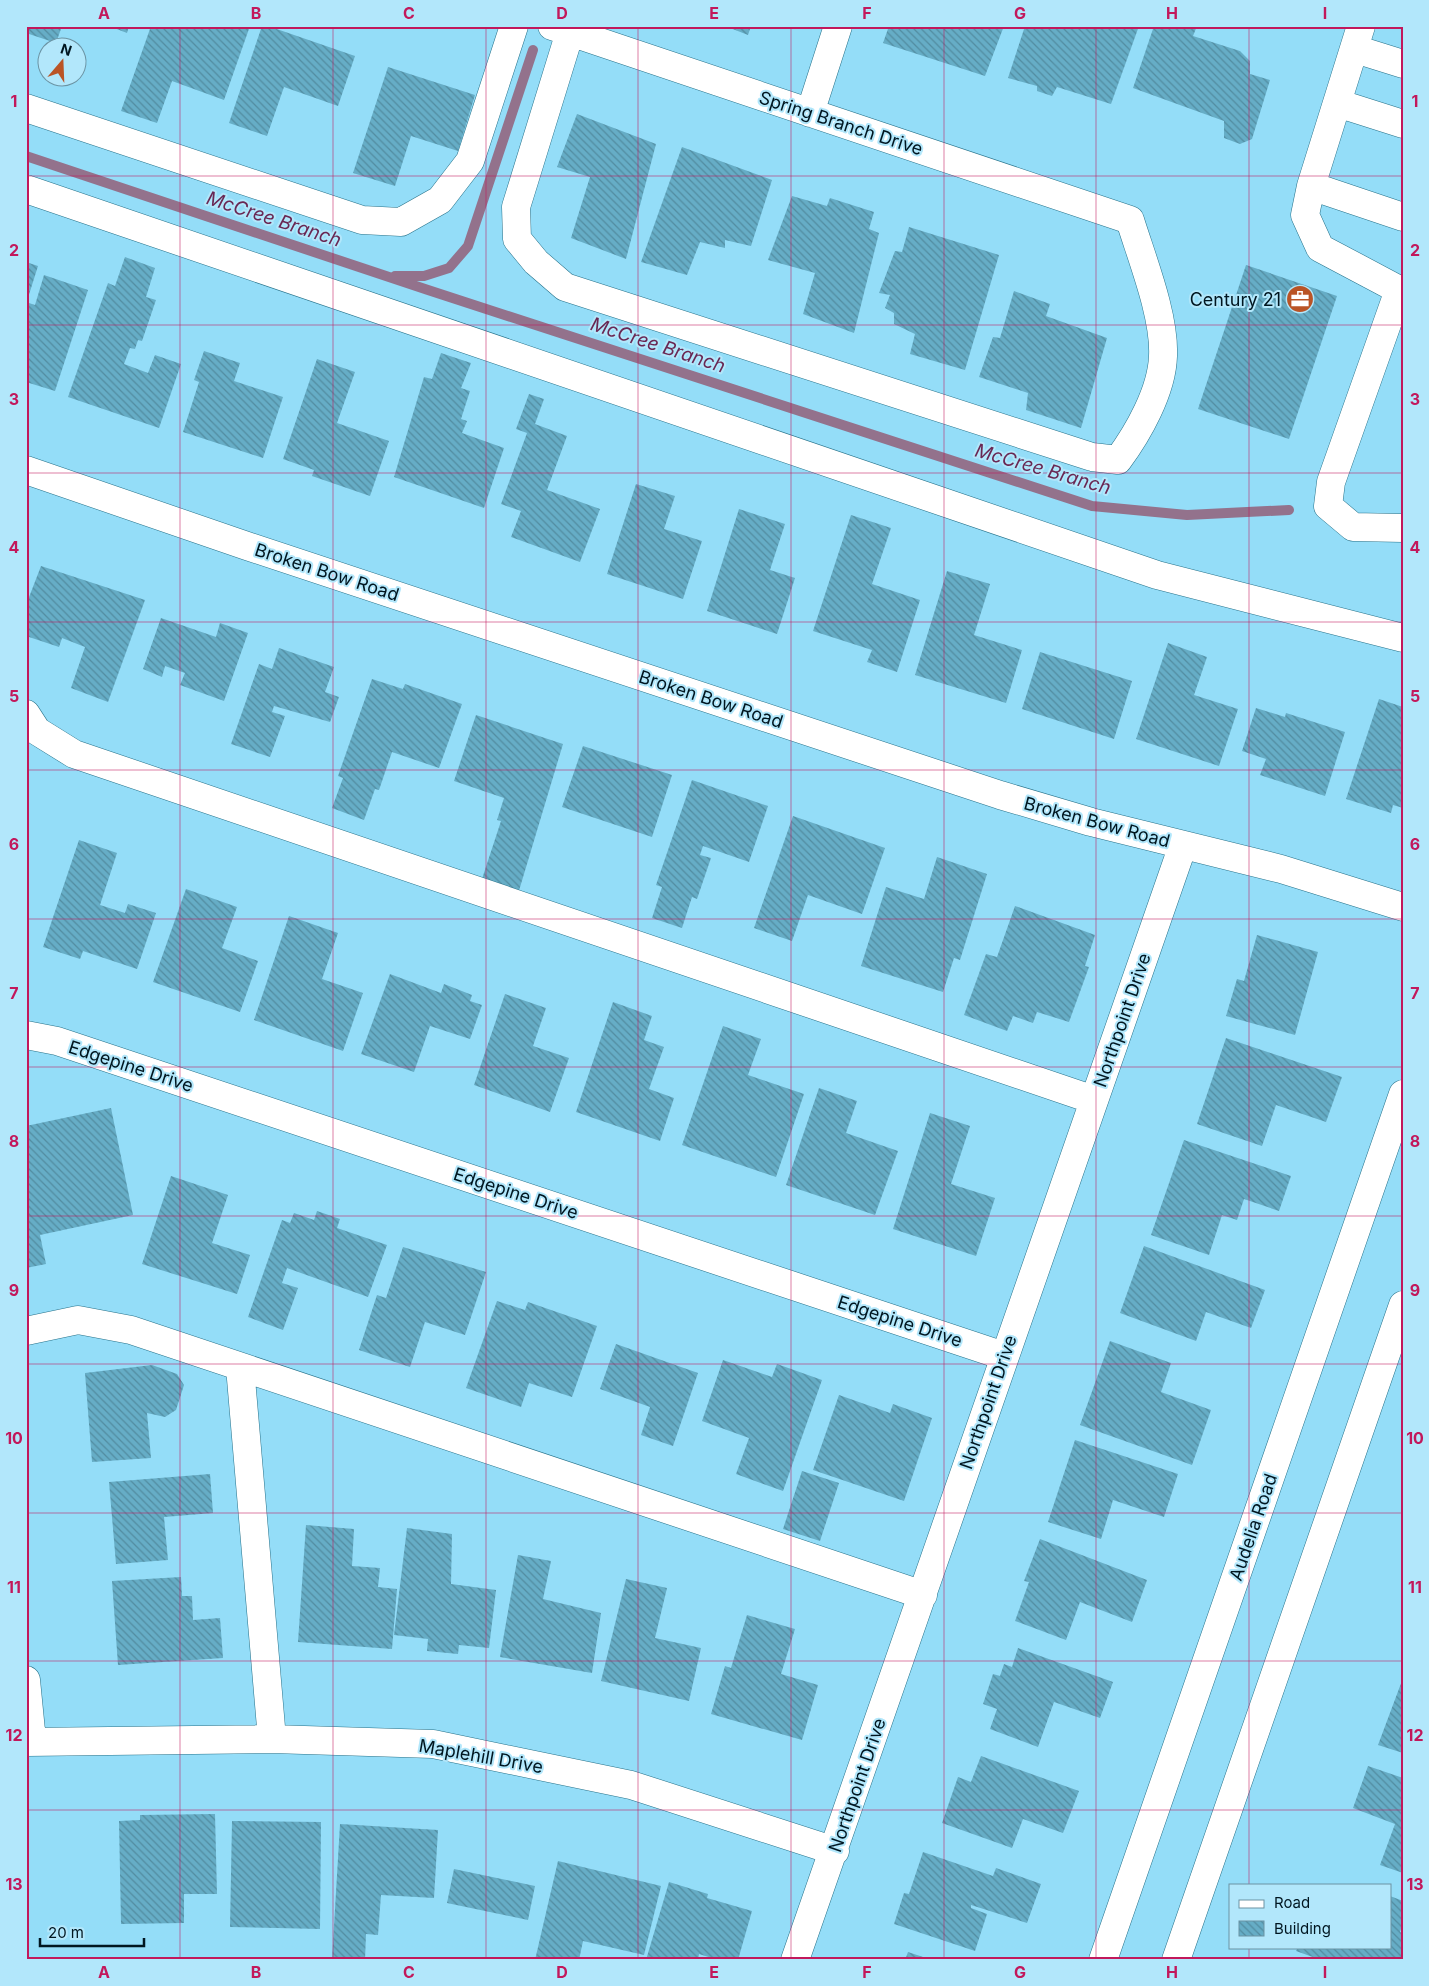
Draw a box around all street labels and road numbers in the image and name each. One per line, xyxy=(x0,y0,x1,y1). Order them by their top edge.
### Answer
street label: Spring Branch Drive xyxy=(757,87,925,159)
street label: Broken Bow Road xyxy=(252,539,402,605)
street label: Broken Bow Road xyxy=(636,666,786,732)
street label: Broken Bow Road xyxy=(1022,792,1172,852)
street label: Northpoint Drive xyxy=(1089,950,1155,1090)
street label: Edgepine Drive xyxy=(66,1036,196,1096)
street label: Edgepine Drive xyxy=(451,1163,581,1223)
street label: Edgepine Drive xyxy=(835,1291,965,1351)
street label: Northpoint Drive xyxy=(955,1332,1021,1472)
street label: Audelia Road xyxy=(1225,1471,1281,1583)
street label: Northpoint Drive xyxy=(824,1715,890,1855)
street label: Maplehill Drive xyxy=(417,1735,545,1777)

